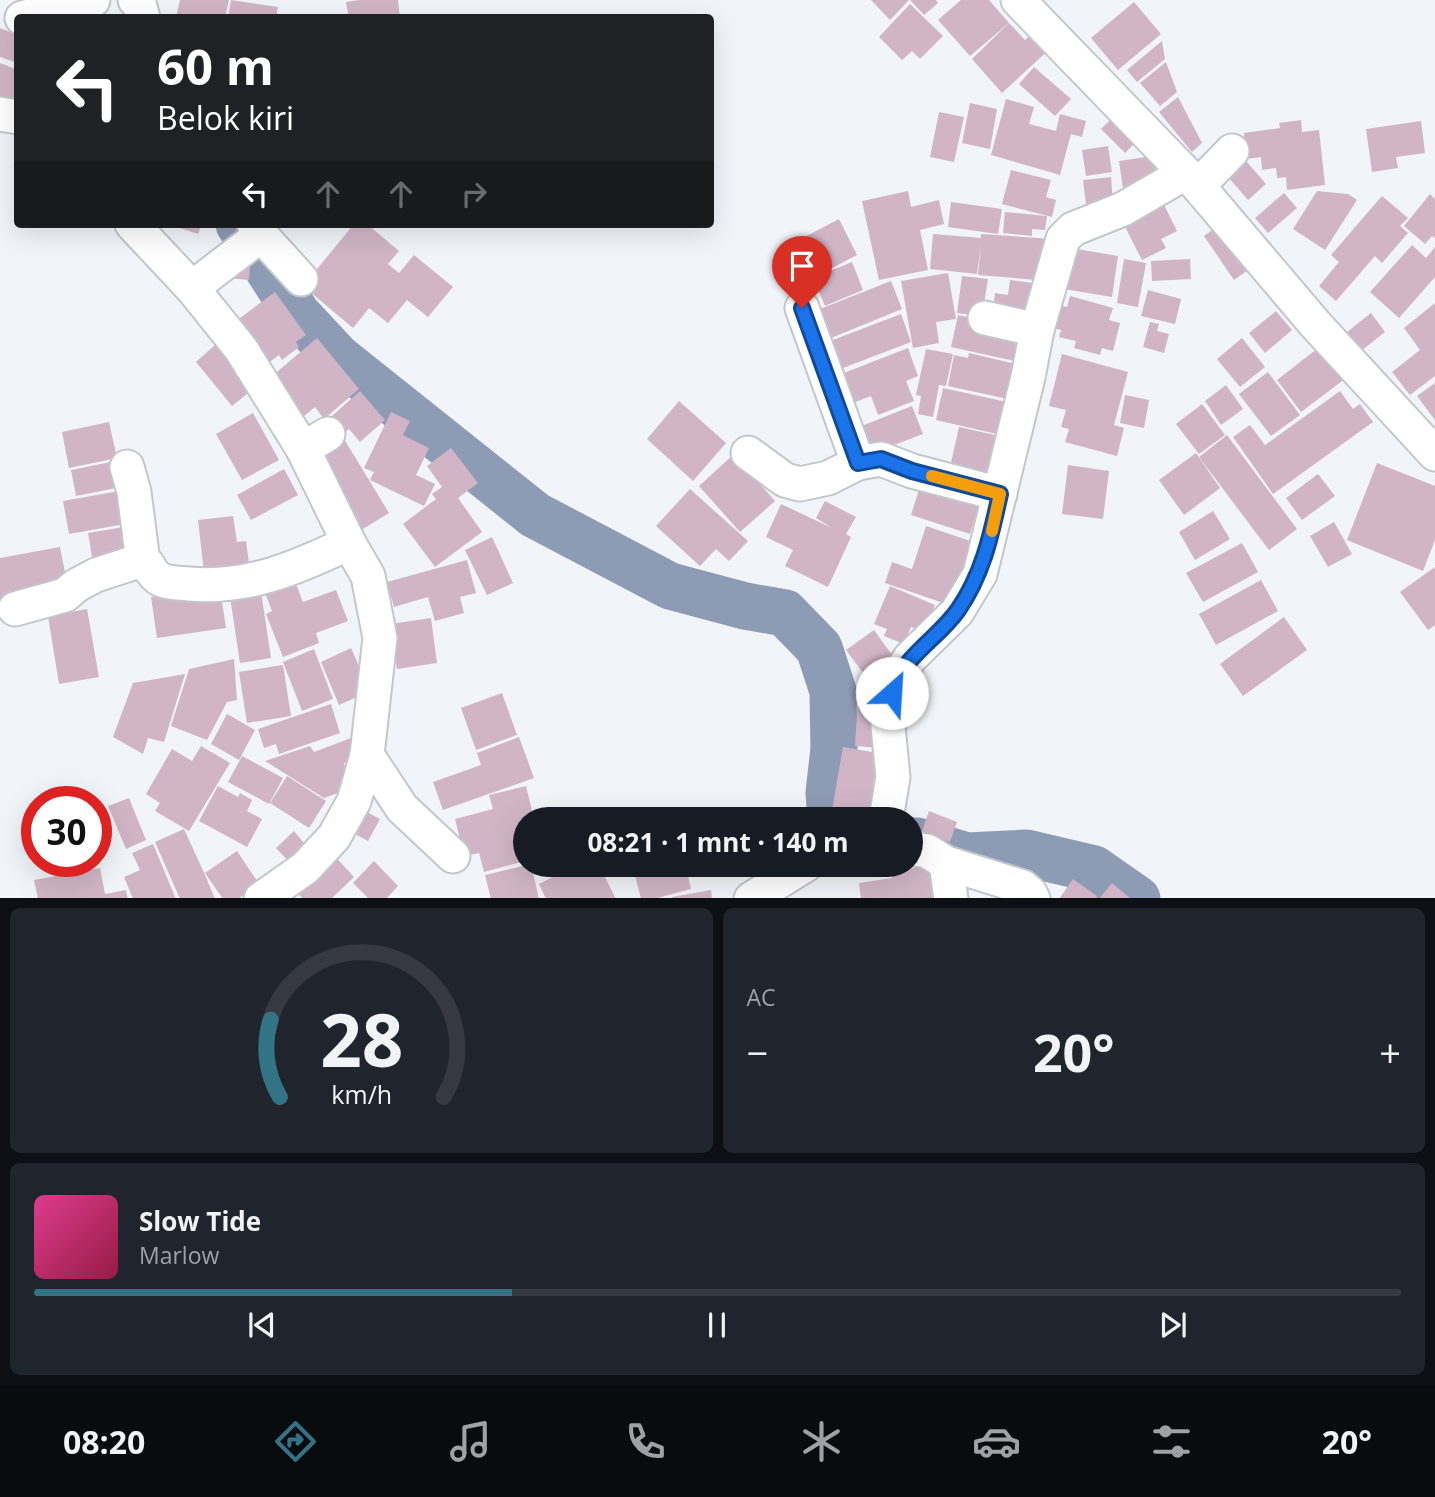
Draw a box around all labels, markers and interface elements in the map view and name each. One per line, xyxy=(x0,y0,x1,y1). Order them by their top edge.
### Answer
text: 60 m xyxy=(157,33,274,99)
icon: left xyxy=(42,42,133,133)
text: Belok kiri xyxy=(157,96,294,139)
icon: left xyxy=(236,175,274,213)
icon: ahead xyxy=(309,175,347,213)
icon: ahead xyxy=(382,175,420,213)
icon: right xyxy=(455,175,493,213)
pin xyxy=(772,236,832,308)
icon: arrive xyxy=(783,247,821,285)
position arrow xyxy=(855,656,929,730)
speed limit sign: 30 xyxy=(21,786,112,877)
text: 08:21 · 1 mnt · 140 m xyxy=(587,824,849,860)
text: AC xyxy=(747,981,776,1013)
text: 28 xyxy=(320,989,403,1088)
text: 20° xyxy=(1033,1016,1115,1087)
text: − xyxy=(747,1026,768,1078)
text: + xyxy=(1379,1026,1401,1078)
text: km/h xyxy=(331,1076,392,1110)
text: Slow Tide xyxy=(139,1203,261,1239)
text: Marlow xyxy=(139,1239,219,1271)
icon: previous xyxy=(243,1306,281,1344)
icon: pause xyxy=(698,1306,736,1344)
icon: next xyxy=(1154,1306,1192,1344)
icon: directions xyxy=(271,1417,320,1466)
icon: music xyxy=(446,1417,495,1466)
icon: phone xyxy=(621,1417,670,1466)
icon: climate xyxy=(797,1417,846,1466)
icon: car xyxy=(972,1417,1021,1466)
icon: filters xyxy=(1147,1417,1196,1466)
text: 08:20 xyxy=(63,1420,145,1463)
text: 20° xyxy=(1322,1420,1372,1463)

